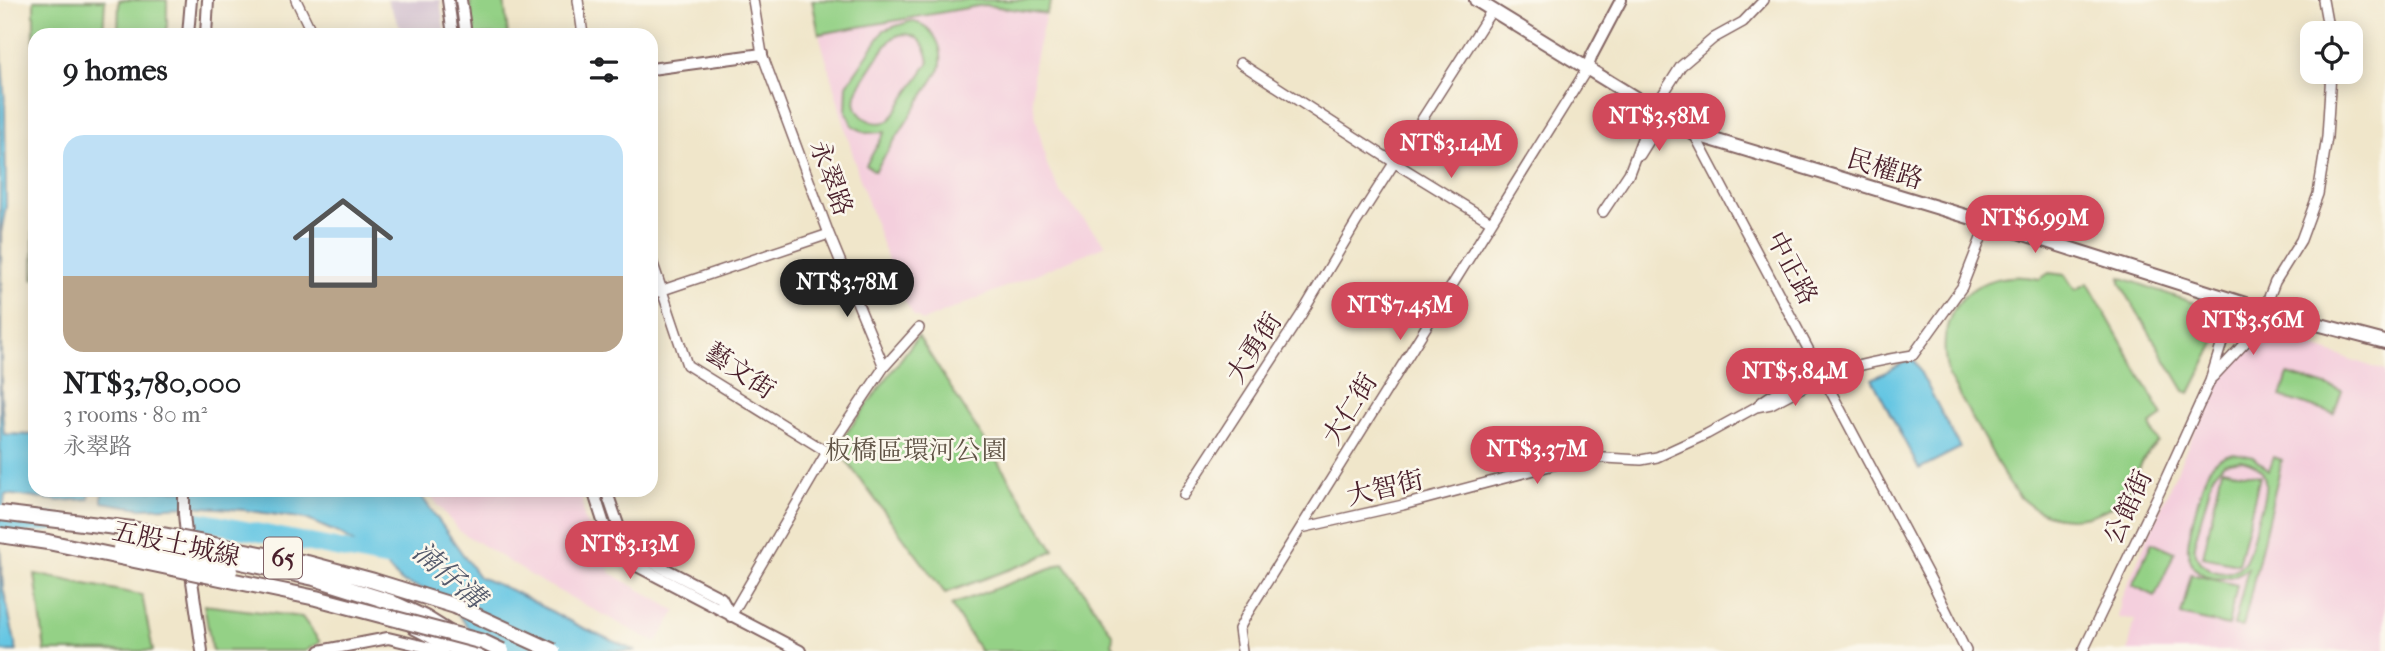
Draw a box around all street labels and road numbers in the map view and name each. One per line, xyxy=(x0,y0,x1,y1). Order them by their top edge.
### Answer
street label: 永翠路 xyxy=(803,136,859,220)
street label: 民權路 xyxy=(1843,143,1927,195)
street label: 中正路 xyxy=(1760,226,1824,310)
street label: 大勇街 xyxy=(1220,307,1288,389)
street label: 藝文街 xyxy=(699,336,781,406)
street label: 大仁街 xyxy=(1316,368,1384,450)
street label: 大智街 xyxy=(1344,464,1426,512)
street label: 公館街 xyxy=(2097,465,2159,549)
street label: 五股土城線 xyxy=(109,515,243,573)
road number: 65 xyxy=(264,538,302,578)

